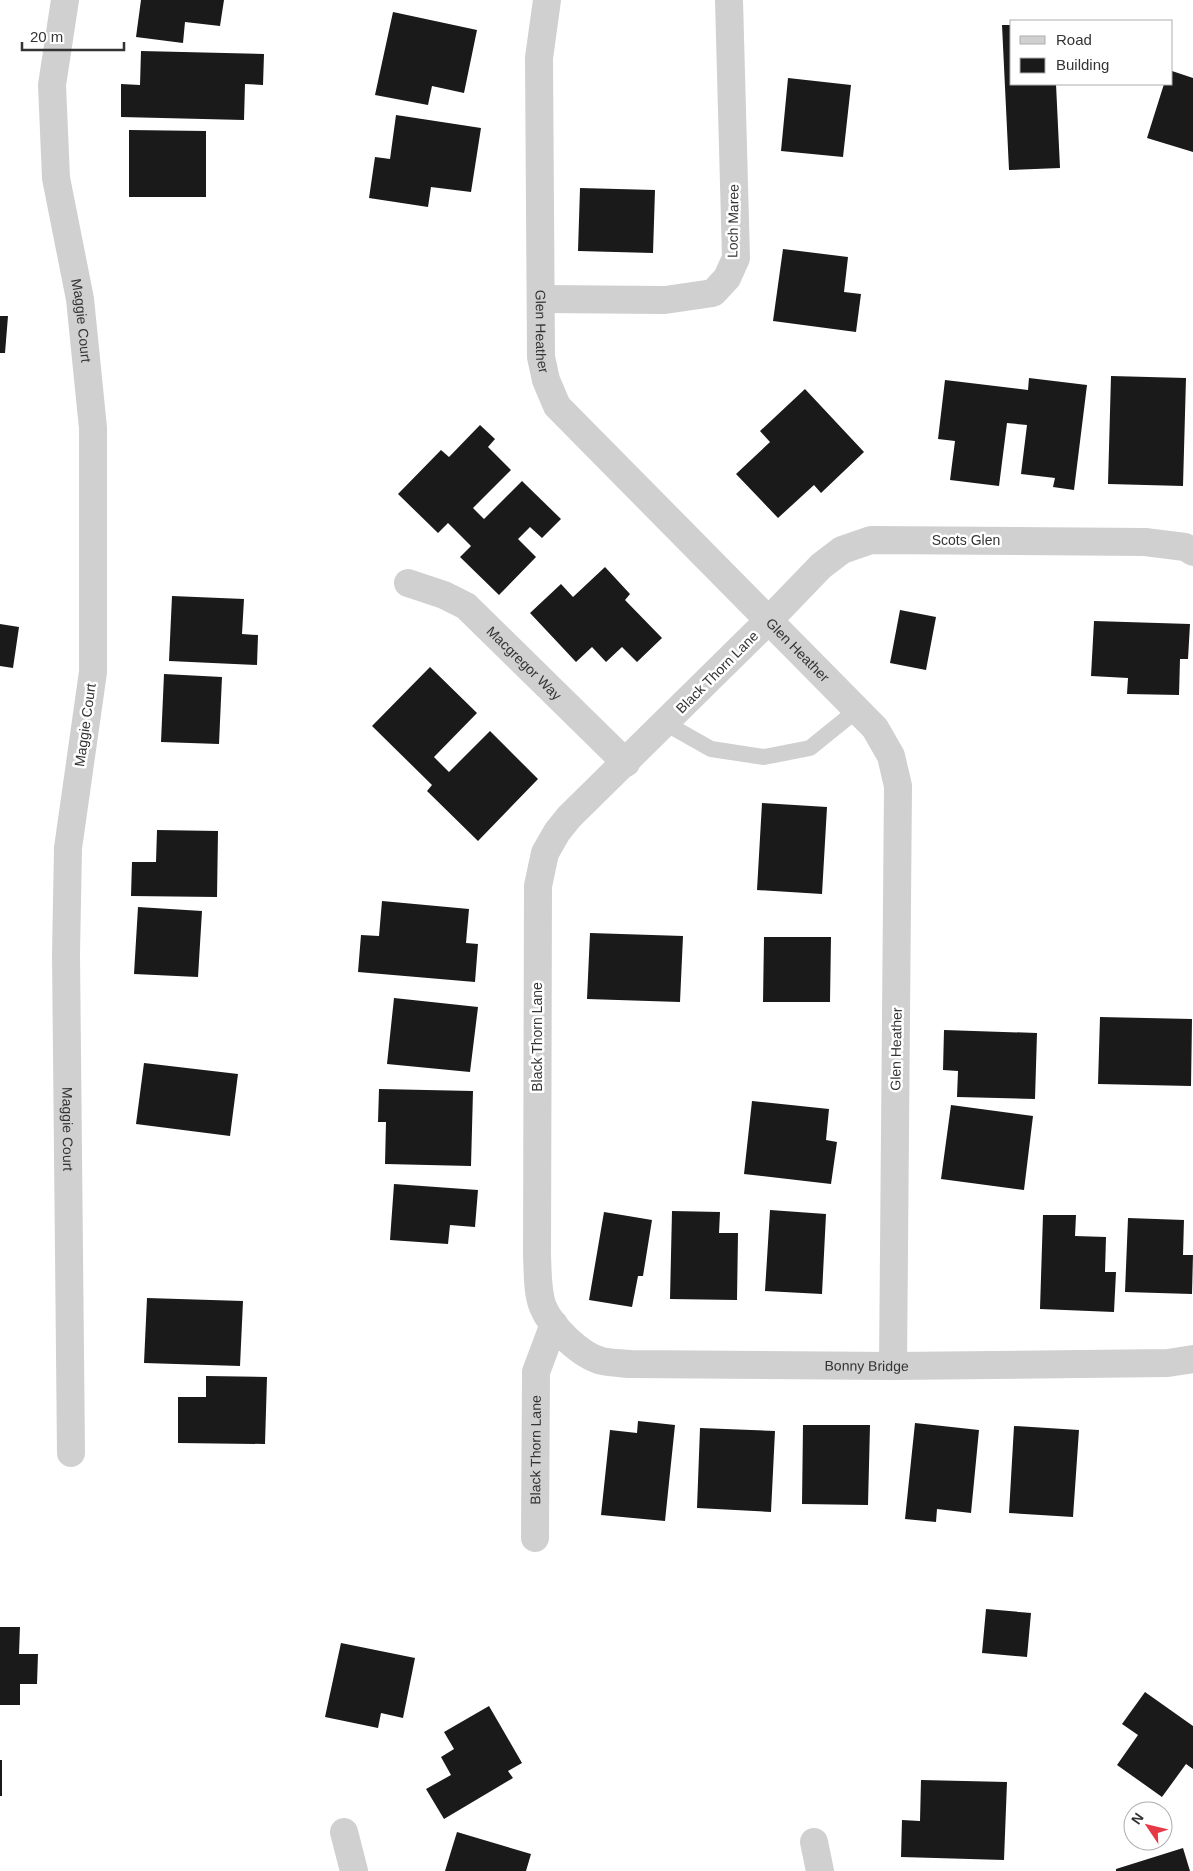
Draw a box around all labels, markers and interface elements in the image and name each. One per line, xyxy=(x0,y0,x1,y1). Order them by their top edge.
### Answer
scale bar xyxy=(22,20,125,52)
legend xyxy=(1010,20,1173,85)
text: 20 m xyxy=(30,28,63,45)
text: Road xyxy=(1056,31,1092,48)
text: Building xyxy=(1056,56,1109,73)
street label: Loch Maree xyxy=(724,184,742,258)
street label: Maggie Court xyxy=(68,277,94,363)
street label: Glen Heather xyxy=(533,290,552,375)
street label: Scots Glen xyxy=(932,532,1000,548)
street label: Glen Heather xyxy=(763,615,833,685)
street label: Macgregor Way xyxy=(483,623,565,703)
street label: Black Thorn Lane xyxy=(673,627,762,716)
street label: Maggie Court xyxy=(71,682,99,768)
street label: Black Thorn Lane xyxy=(529,982,545,1092)
street label: Glen Heather xyxy=(887,1007,905,1091)
street label: Maggie Court xyxy=(59,1087,76,1171)
street label: Bonny Bridge xyxy=(824,1357,909,1374)
street label: Black Thorn Lane xyxy=(527,1395,544,1505)
north arrow xyxy=(1123,1801,1173,1851)
text: N xyxy=(1128,1810,1147,1827)

